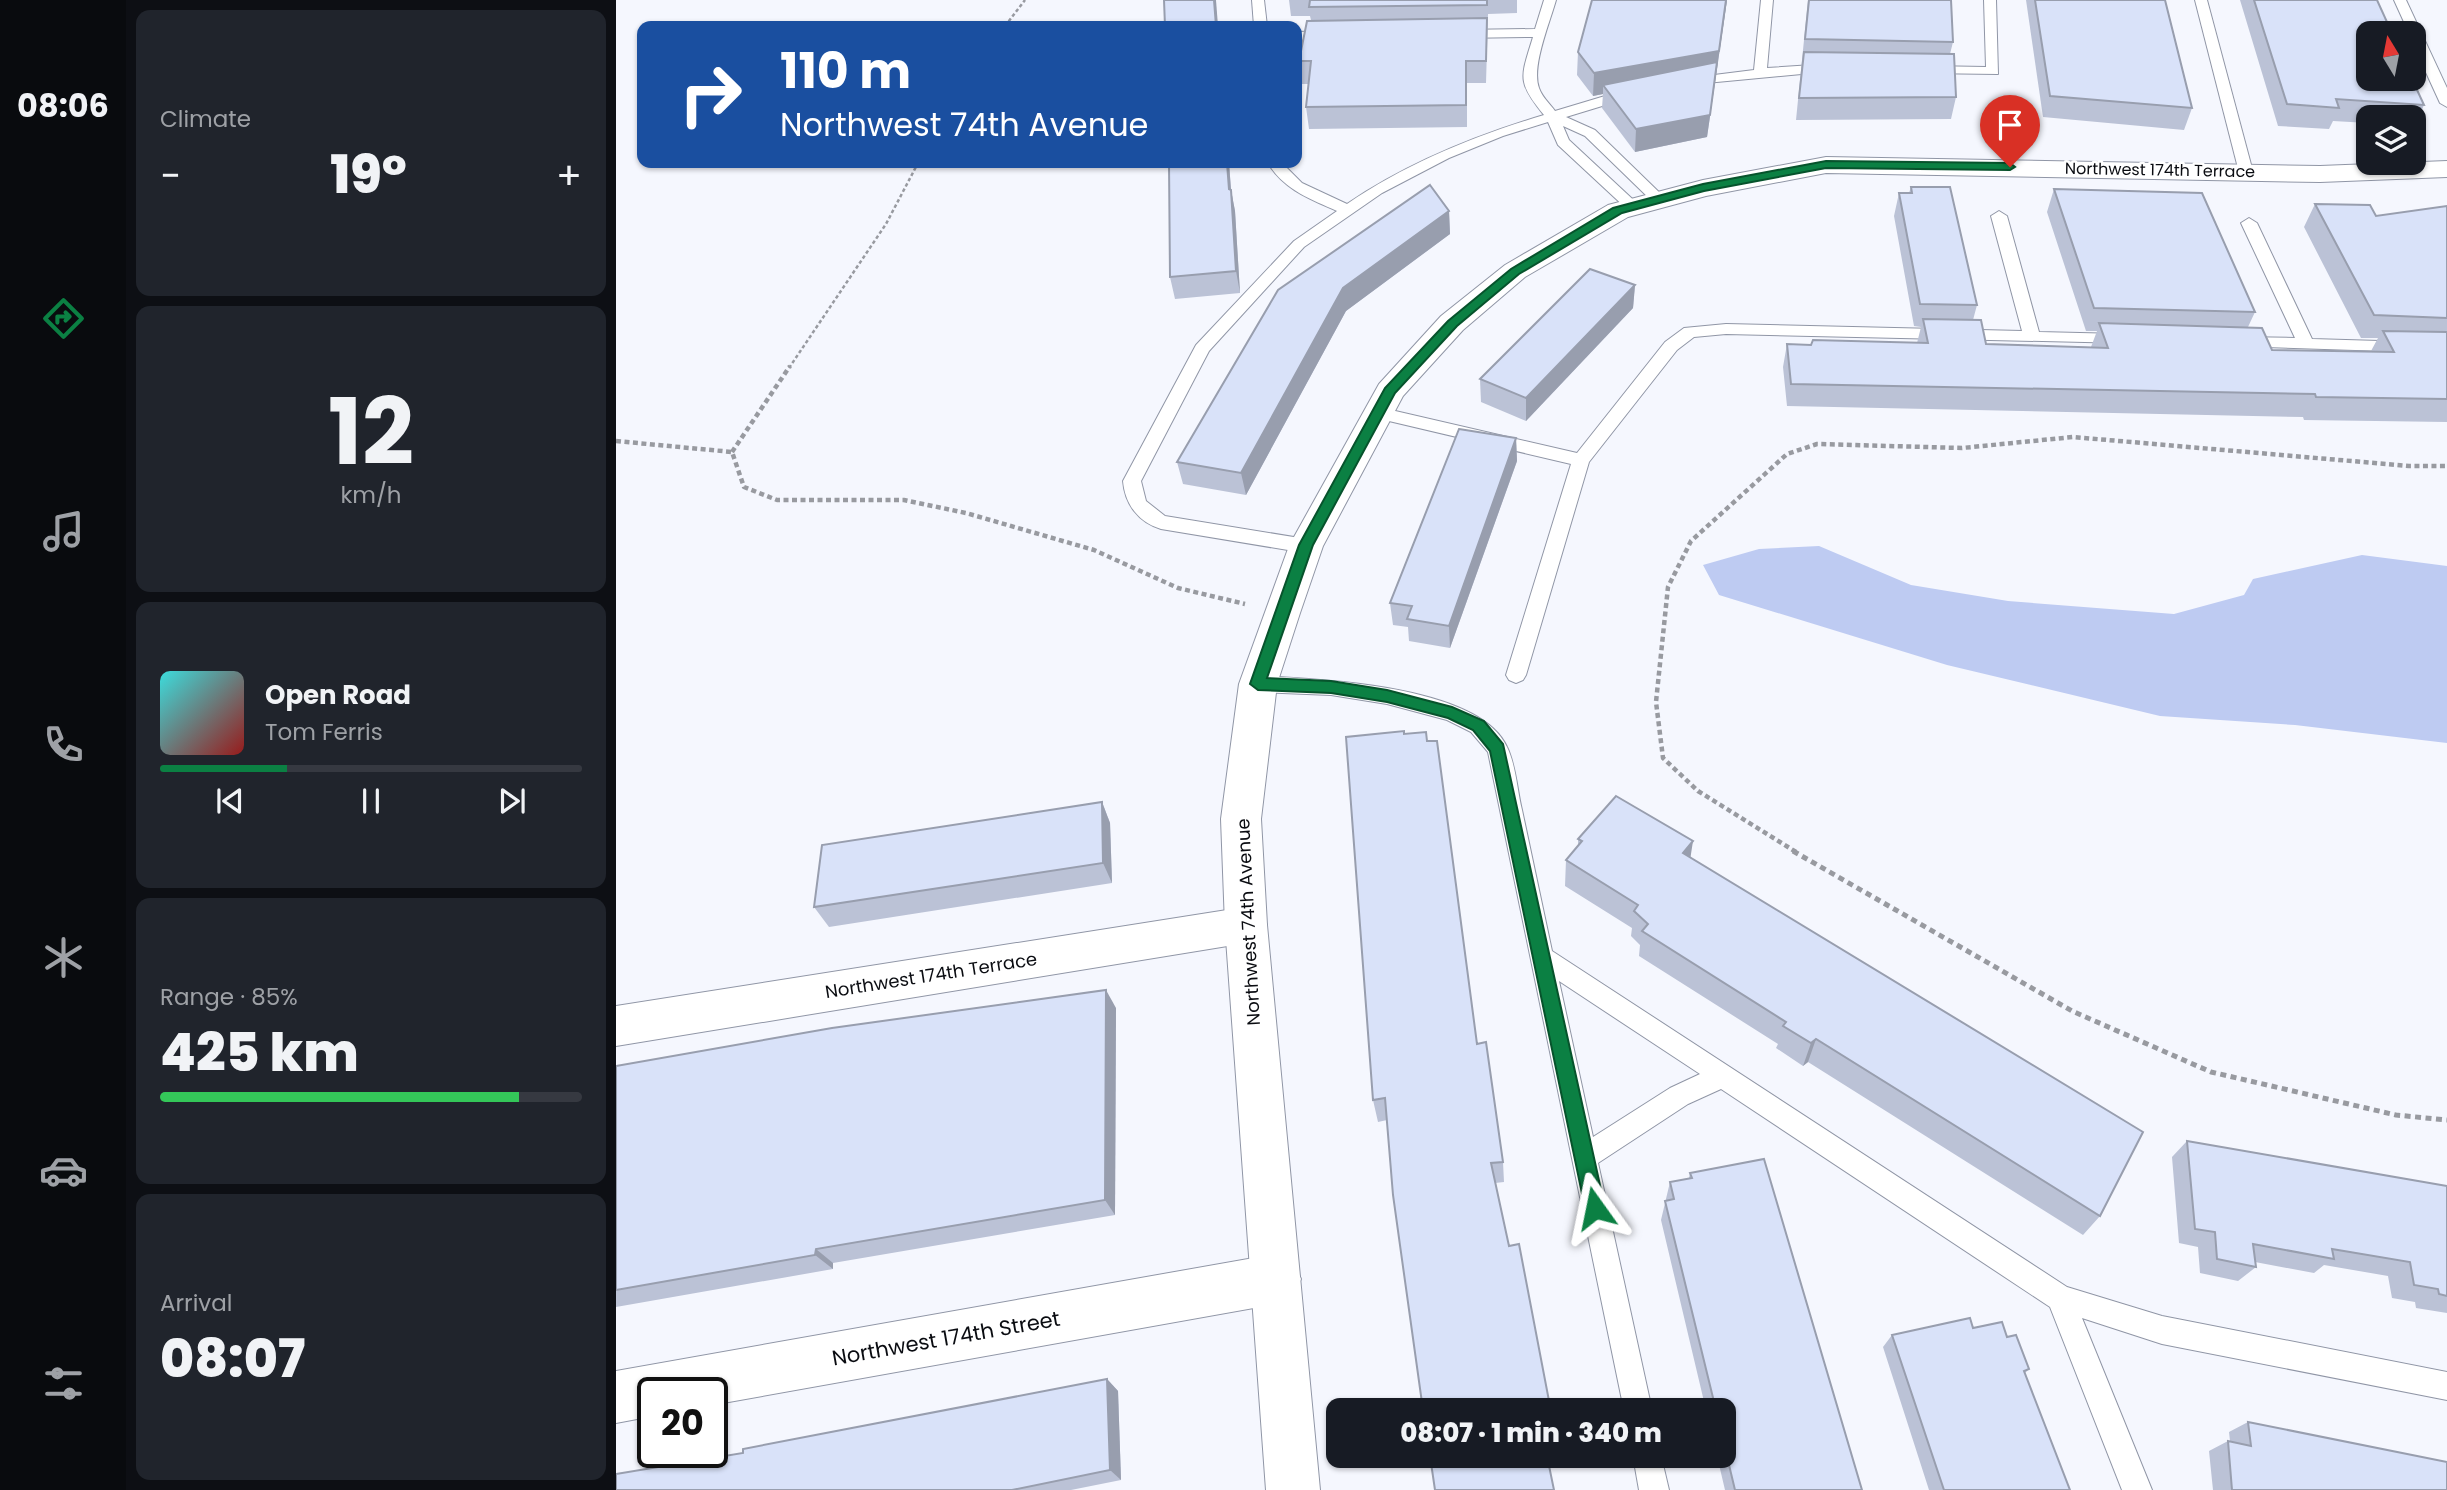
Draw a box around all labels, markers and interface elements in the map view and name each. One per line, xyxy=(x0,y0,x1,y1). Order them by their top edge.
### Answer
north arrow xyxy=(2356,21,2426,91)
map controls xyxy=(2356,21,2426,175)
text: 110 m xyxy=(780,37,911,105)
icon: right xyxy=(665,49,756,140)
text: 08:06 xyxy=(17,83,109,128)
pin xyxy=(1980,95,2040,167)
text: Northwest 74th Avenue xyxy=(780,102,1148,147)
text: Climate xyxy=(160,103,251,135)
button: layers xyxy=(2356,105,2426,175)
icon: arrive xyxy=(1991,106,2029,144)
text: 19° xyxy=(330,138,407,211)
text: − xyxy=(160,149,181,202)
text: + xyxy=(556,149,582,202)
street label: Northwest 174th Terrace xyxy=(2065,157,2255,183)
icon: directions xyxy=(39,294,88,343)
text: 12 xyxy=(328,368,414,496)
text: km/h xyxy=(340,479,402,511)
icon: music xyxy=(39,507,88,556)
text: Open Road xyxy=(265,677,411,713)
text: Tom Ferris xyxy=(265,716,383,748)
icon: phone xyxy=(39,720,88,769)
icon: previous xyxy=(211,782,249,820)
icon: pause xyxy=(352,782,390,820)
icon: next xyxy=(493,782,531,820)
street label: Northwest 74th Avenue xyxy=(1230,818,1266,1026)
icon: climate xyxy=(39,933,88,982)
street label: Northwest 174th Terrace xyxy=(823,946,1039,1004)
text: Range · 85% xyxy=(160,981,298,1013)
text: 425 km xyxy=(160,1016,359,1089)
icon: car xyxy=(39,1146,88,1195)
position arrow xyxy=(1558,1171,1632,1245)
text: Arrival xyxy=(160,1287,232,1319)
street label: Northwest 174th Street xyxy=(830,1304,1062,1372)
text: 08:07 xyxy=(160,1322,305,1395)
icon: filters xyxy=(39,1359,88,1408)
speed limit sign: 20 xyxy=(637,1377,728,1468)
text: 08:07 · 1 min · 340 m xyxy=(1400,1415,1662,1451)

